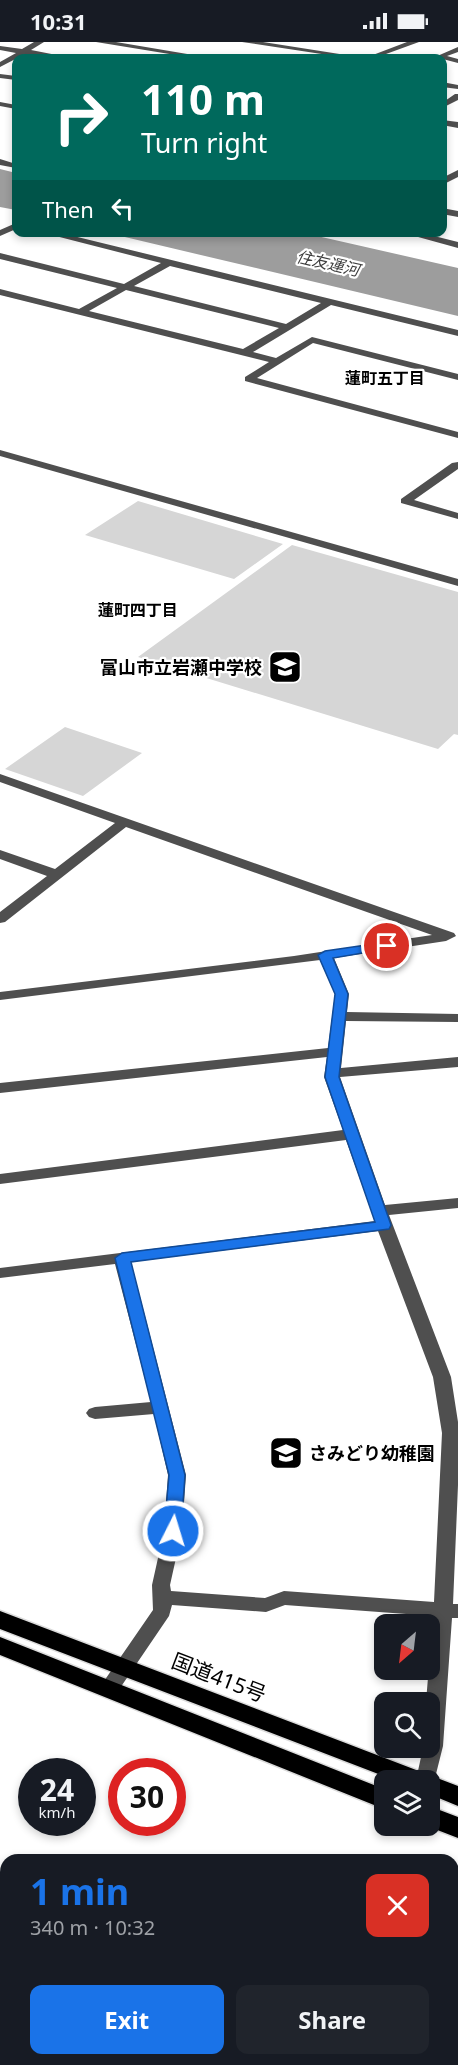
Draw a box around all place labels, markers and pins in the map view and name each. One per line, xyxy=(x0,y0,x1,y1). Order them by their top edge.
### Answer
school or university icon: 富山市立岩瀬中学校 xyxy=(267,649,303,685)
place label: 富山市立岩瀬中学校 xyxy=(100,655,262,679)
pin xyxy=(361,920,412,971)
school or university icon: さみどり幼稚園 xyxy=(268,1435,304,1471)
place label: さみどり幼稚園 xyxy=(309,1441,435,1465)

